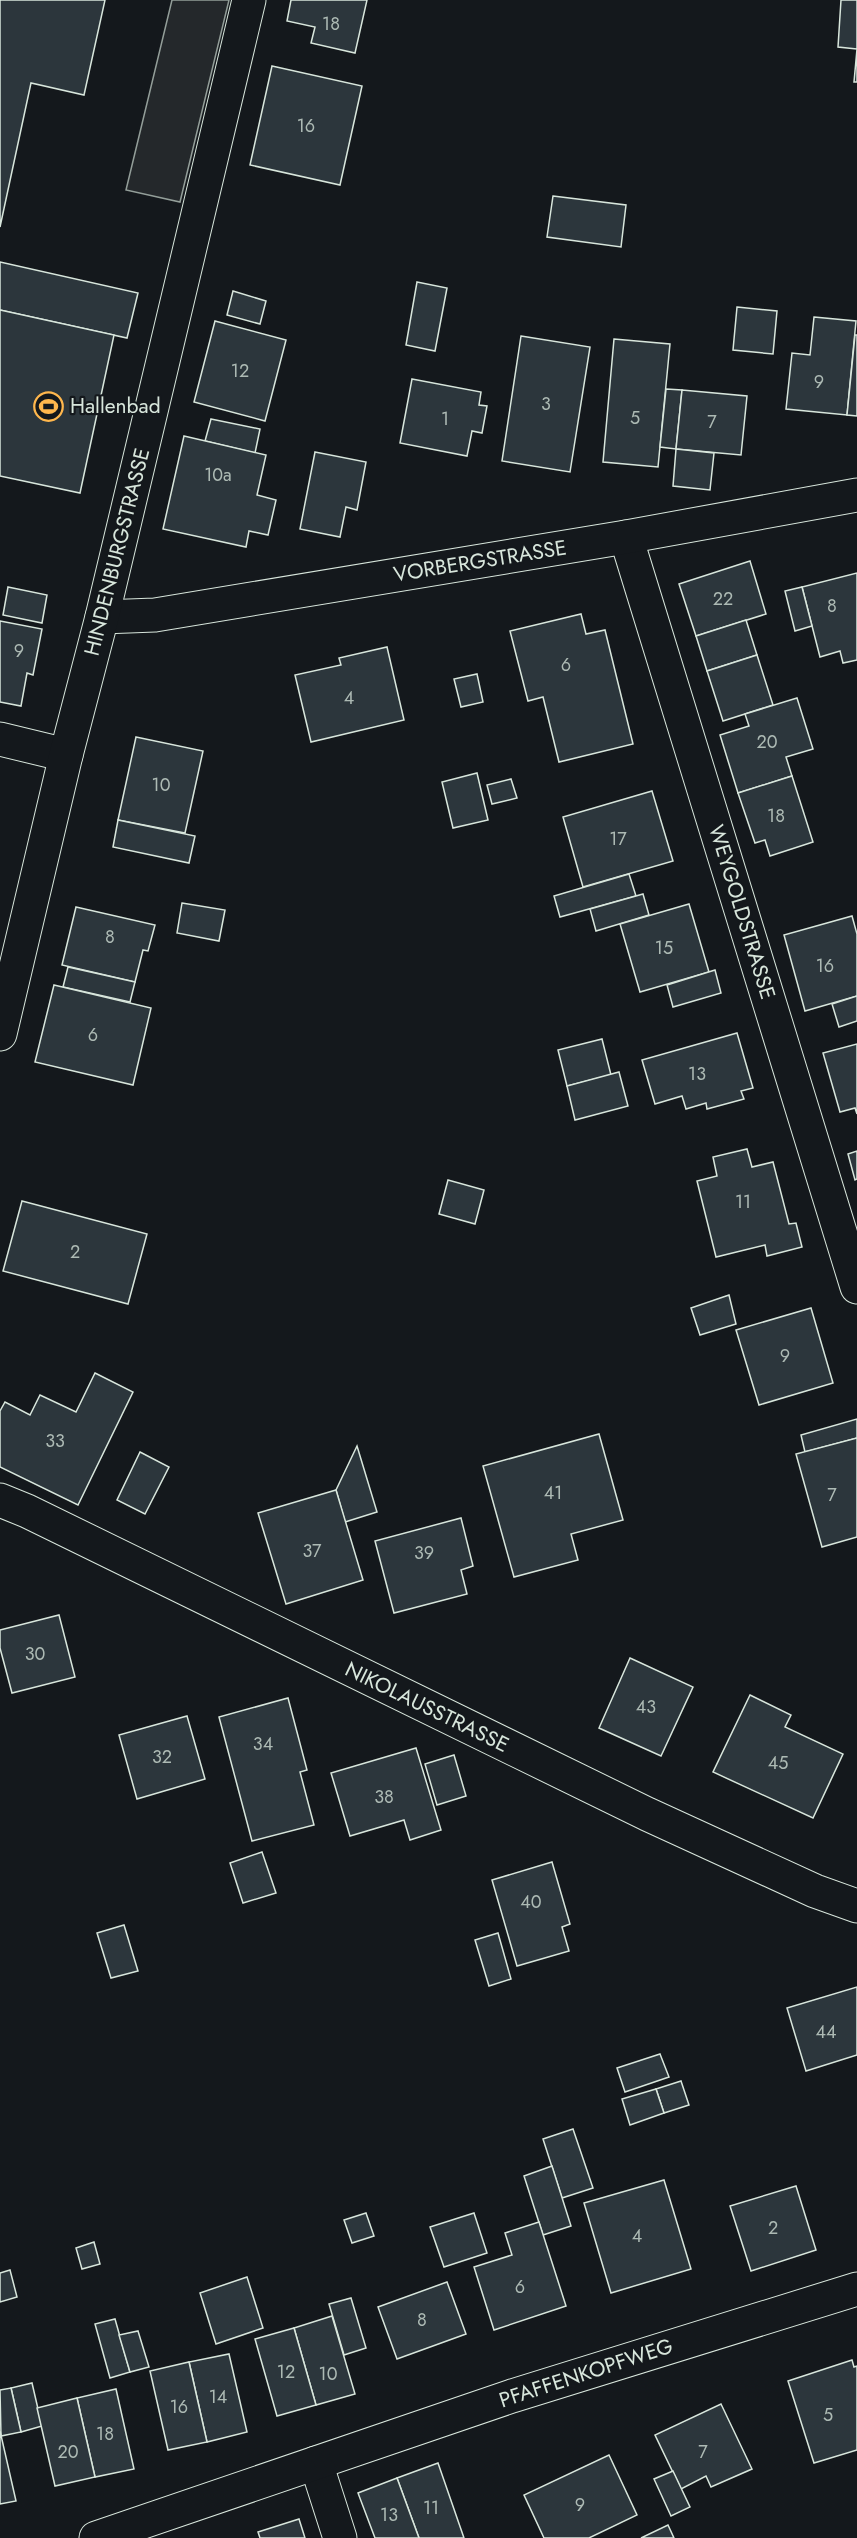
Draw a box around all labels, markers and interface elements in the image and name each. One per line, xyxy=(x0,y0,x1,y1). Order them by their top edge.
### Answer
house number: 18 xyxy=(322,11,340,37)
house number: 16 xyxy=(297,113,315,139)
house number: 12 xyxy=(231,358,249,384)
house number: 9 xyxy=(814,369,824,395)
sports icon: Hallenbad xyxy=(33,390,65,422)
place label: Hallenbad xyxy=(70,391,161,421)
house number: 3 xyxy=(541,391,551,417)
house number: 5 xyxy=(630,405,640,431)
house number: 1 xyxy=(441,406,449,432)
house number: 7 xyxy=(707,409,717,435)
street label: HINDENBURGSTRASSE xyxy=(77,445,157,659)
house number: 10a xyxy=(204,462,232,488)
street label: VORBERGSTRASSE xyxy=(391,533,569,589)
house number: 22 xyxy=(713,586,733,612)
house number: 8 xyxy=(827,593,837,619)
house number: 9 xyxy=(14,638,24,664)
house number: 6 xyxy=(561,652,571,678)
house number: 4 xyxy=(344,685,354,711)
house number: 20 xyxy=(756,729,778,755)
house number: 10 xyxy=(152,772,171,798)
house number: 18 xyxy=(767,803,785,829)
street label: WEYGOLDSTRASSE xyxy=(701,821,783,1003)
house number: 17 xyxy=(609,826,627,852)
house number: 8 xyxy=(105,924,115,950)
house number: 15 xyxy=(655,935,673,961)
house number: 16 xyxy=(816,953,834,979)
house number: 6 xyxy=(88,1022,98,1048)
house number: 13 xyxy=(688,1061,706,1087)
house number: 11 xyxy=(735,1189,751,1215)
house number: 2 xyxy=(70,1239,80,1265)
house number: 9 xyxy=(780,1343,790,1369)
house number: 33 xyxy=(45,1428,65,1454)
house number: 41 xyxy=(544,1480,562,1506)
house number: 7 xyxy=(827,1482,837,1508)
house number: 37 xyxy=(302,1538,322,1564)
house number: 39 xyxy=(414,1540,434,1566)
house number: 30 xyxy=(25,1641,46,1667)
street label: NIKOLAUSSTRASSE xyxy=(340,1654,514,1760)
house number: 43 xyxy=(636,1694,656,1720)
house number: 34 xyxy=(253,1731,273,1757)
house number: 32 xyxy=(152,1744,172,1770)
house number: 45 xyxy=(768,1750,788,1776)
house number: 38 xyxy=(374,1784,394,1810)
house number: 40 xyxy=(520,1889,542,1915)
house number: 44 xyxy=(816,2019,837,2045)
house number: 2 xyxy=(768,2215,778,2241)
house number: 4 xyxy=(632,2223,642,2249)
house number: 6 xyxy=(515,2274,525,2300)
house number: 8 xyxy=(417,2307,427,2333)
street label: PFAFFENKOPFWEG xyxy=(495,2331,677,2415)
house number: 12 xyxy=(277,2359,295,2385)
house number: 10 xyxy=(319,2361,338,2387)
house number: 14 xyxy=(209,2384,227,2410)
house number: 16 xyxy=(170,2394,188,2420)
house number: 5 xyxy=(823,2402,833,2428)
house number: 18 xyxy=(96,2421,114,2447)
house number: 20 xyxy=(57,2439,79,2465)
house number: 7 xyxy=(698,2439,708,2465)
house number: 9 xyxy=(575,2492,585,2518)
house number: 11 xyxy=(423,2495,439,2521)
house number: 13 xyxy=(380,2502,398,2528)

